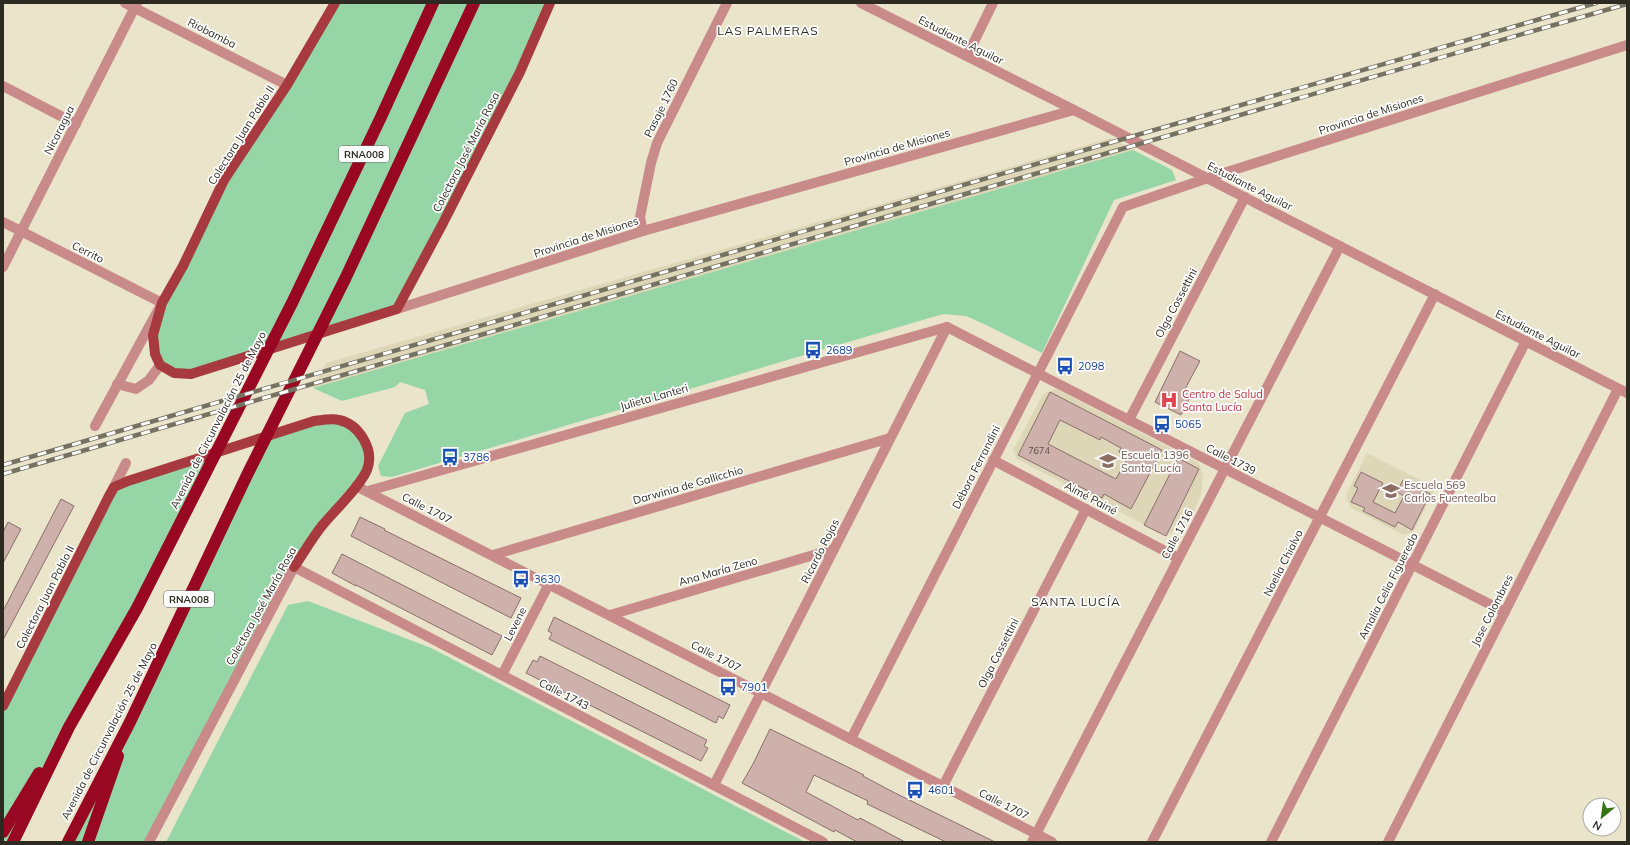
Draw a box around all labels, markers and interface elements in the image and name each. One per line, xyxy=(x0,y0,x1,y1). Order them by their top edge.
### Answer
street label: Estudiante Aguilar xyxy=(916,12,1006,68)
street label: Riobamba xyxy=(185,15,239,51)
district label: LAS PALMERAS xyxy=(717,23,819,38)
street label: Pasaje 1760 xyxy=(641,76,681,140)
street label: Colectora Juan Pablo II xyxy=(205,83,277,187)
street label: Colectora José María Rosa xyxy=(430,90,502,214)
street label: Provincia de Misiones xyxy=(1317,90,1425,138)
street label: Nicaragua xyxy=(41,103,77,157)
street label: Provincia de Misiones xyxy=(843,125,951,169)
road number: RNA008 xyxy=(339,146,389,162)
street label: Estudiante Aguilar xyxy=(1205,158,1295,214)
street label: Provincia de Misiones xyxy=(532,213,640,261)
street label: Cerrito xyxy=(70,238,106,266)
street label: Olga Cossettini xyxy=(1152,266,1200,340)
street label: Estudiante Aguilar xyxy=(1493,306,1583,362)
street label: Avenida de Circunvalación 25 de Mayo xyxy=(167,329,269,511)
bus stop icon: 2689 xyxy=(803,340,823,360)
place label: 2689 xyxy=(826,343,852,357)
bus stop icon: 2098 xyxy=(1055,356,1075,376)
place label: 2098 xyxy=(1078,359,1105,373)
street label: Julieta Lanteri xyxy=(618,381,690,413)
place label: Centro de Salud Santa Lucía xyxy=(1182,387,1263,414)
hospital icon: Centro de Salud Santa Lucía xyxy=(1159,390,1179,410)
bus stop icon: 5065 xyxy=(1152,414,1172,434)
place label: 5065 xyxy=(1175,417,1202,431)
street label: Débora Ferrandini xyxy=(949,423,1003,511)
street label: Calle 1739 xyxy=(1204,440,1258,478)
house number: 7674 xyxy=(1028,445,1050,456)
bus stop icon: 3786 xyxy=(440,447,460,467)
place label: Escuela 1396 Santa Lucía xyxy=(1121,448,1190,475)
place label: 3786 xyxy=(463,450,490,464)
school or university icon: Escuela 1396 Santa Lucía xyxy=(1098,451,1118,471)
street label: Darwinia de Gallicchio xyxy=(631,463,745,507)
street label: Aimé Painé xyxy=(1062,478,1120,518)
place label: Escuela 569 Carlos Fuentealba xyxy=(1404,478,1496,505)
school or university icon: Escuela 569 Carlos Fuentealba xyxy=(1381,481,1401,501)
street label: Calle 1707 xyxy=(400,489,454,527)
street label: Calle 1716 xyxy=(1158,506,1196,561)
street label: Ricardo Rojas xyxy=(798,516,842,586)
street label: Noelia Chialvo xyxy=(1260,527,1306,599)
street label: Amalia Celia Figueredo xyxy=(1355,531,1421,641)
street label: Colectora Juan Pablo II xyxy=(13,543,77,651)
street label: Colectora José María Rosa xyxy=(223,544,299,668)
street label: Ana María Zeno xyxy=(677,553,759,589)
bus stop icon: 3630 xyxy=(511,569,531,589)
place label: 3630 xyxy=(534,572,561,586)
street label: Jose Colombres xyxy=(1468,572,1516,648)
road number: RNA008 xyxy=(164,591,214,607)
district label: SANTA LUCÍA xyxy=(1031,594,1121,609)
street label: Levene xyxy=(501,605,529,643)
street label: Olga Cossettini xyxy=(974,616,1022,690)
street label: Calle 1707 xyxy=(689,637,743,675)
street label: Avenida de Circunvalación 25 de Mayo xyxy=(58,640,160,822)
street label: Calle 1743 xyxy=(537,675,591,713)
bus stop icon: 7901 xyxy=(718,677,738,697)
place label: 7901 xyxy=(741,680,767,694)
bus stop icon: 4601 xyxy=(905,780,925,800)
place label: 4601 xyxy=(928,783,954,797)
street label: Calle 1707 xyxy=(977,785,1031,823)
north arrow xyxy=(1582,797,1622,837)
text: N xyxy=(1590,818,1604,834)

